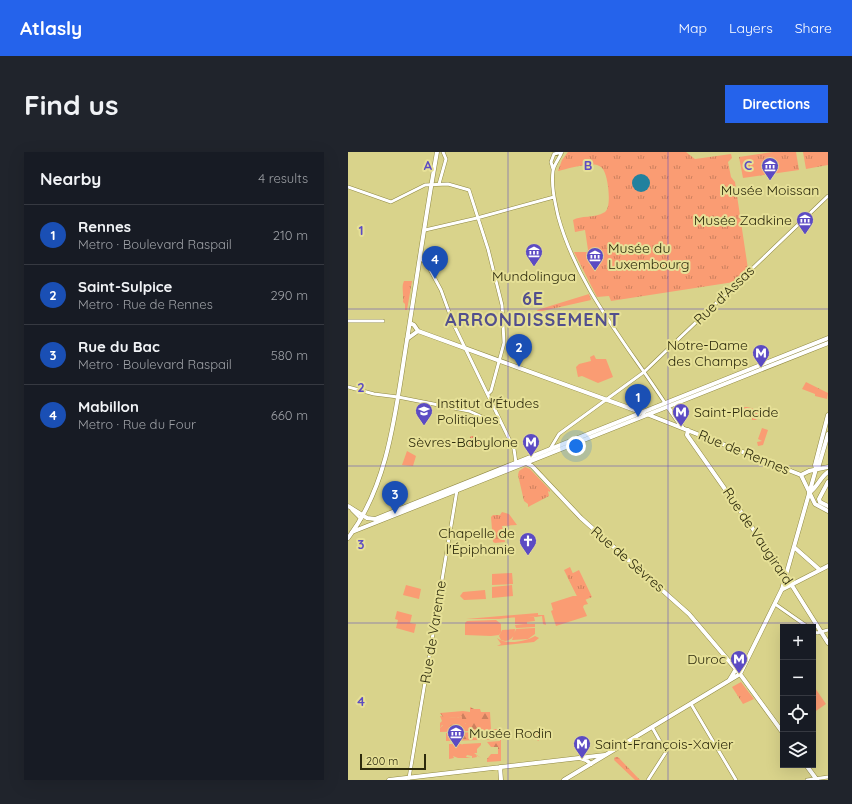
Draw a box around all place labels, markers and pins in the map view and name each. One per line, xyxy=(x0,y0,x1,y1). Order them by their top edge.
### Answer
museum icon: Musée Moissan xyxy=(760,156,780,181)
place label: Musée Moissan xyxy=(721,181,819,199)
museum icon: Musée Zadkine xyxy=(795,210,815,235)
place label: Musée Zadkine xyxy=(694,211,792,229)
place label: Musée du Luxembourg xyxy=(608,239,690,273)
museum icon: Mundolingua xyxy=(524,242,544,267)
pin: 4 xyxy=(422,246,448,279)
museum icon: Musée du Luxembourg xyxy=(585,246,605,271)
place label: Mundolingua xyxy=(492,267,576,285)
pin: 2 xyxy=(506,334,532,367)
place label: Notre-Dame des Champs xyxy=(667,336,748,370)
metro station icon: Notre-Dame des Champs xyxy=(751,343,771,368)
pin: 1 xyxy=(625,384,651,417)
place label: Institut d'Études Politiques xyxy=(437,394,539,428)
school or university icon: Institut d'Études Politiques xyxy=(414,401,434,426)
metro station icon: Saint-Placide xyxy=(671,402,691,427)
place label: Saint-Placide xyxy=(694,403,778,421)
metro station icon: Sèvres-Babylone xyxy=(521,432,541,457)
place label: Sèvres-Babylone xyxy=(408,433,518,451)
pin: 3 xyxy=(382,481,408,514)
place label: Chapelle de l'Épiphanie xyxy=(439,524,515,558)
church icon: Chapelle de l'Épiphanie xyxy=(518,531,538,556)
metro station icon: Duroc xyxy=(729,649,749,674)
place label: Duroc xyxy=(687,650,726,668)
museum icon: Musée Rodin xyxy=(446,723,466,748)
place label: Musée Rodin xyxy=(469,724,552,742)
metro station icon: Saint-François-Xavier xyxy=(572,734,592,759)
place label: Saint-François-Xavier xyxy=(595,735,734,753)

